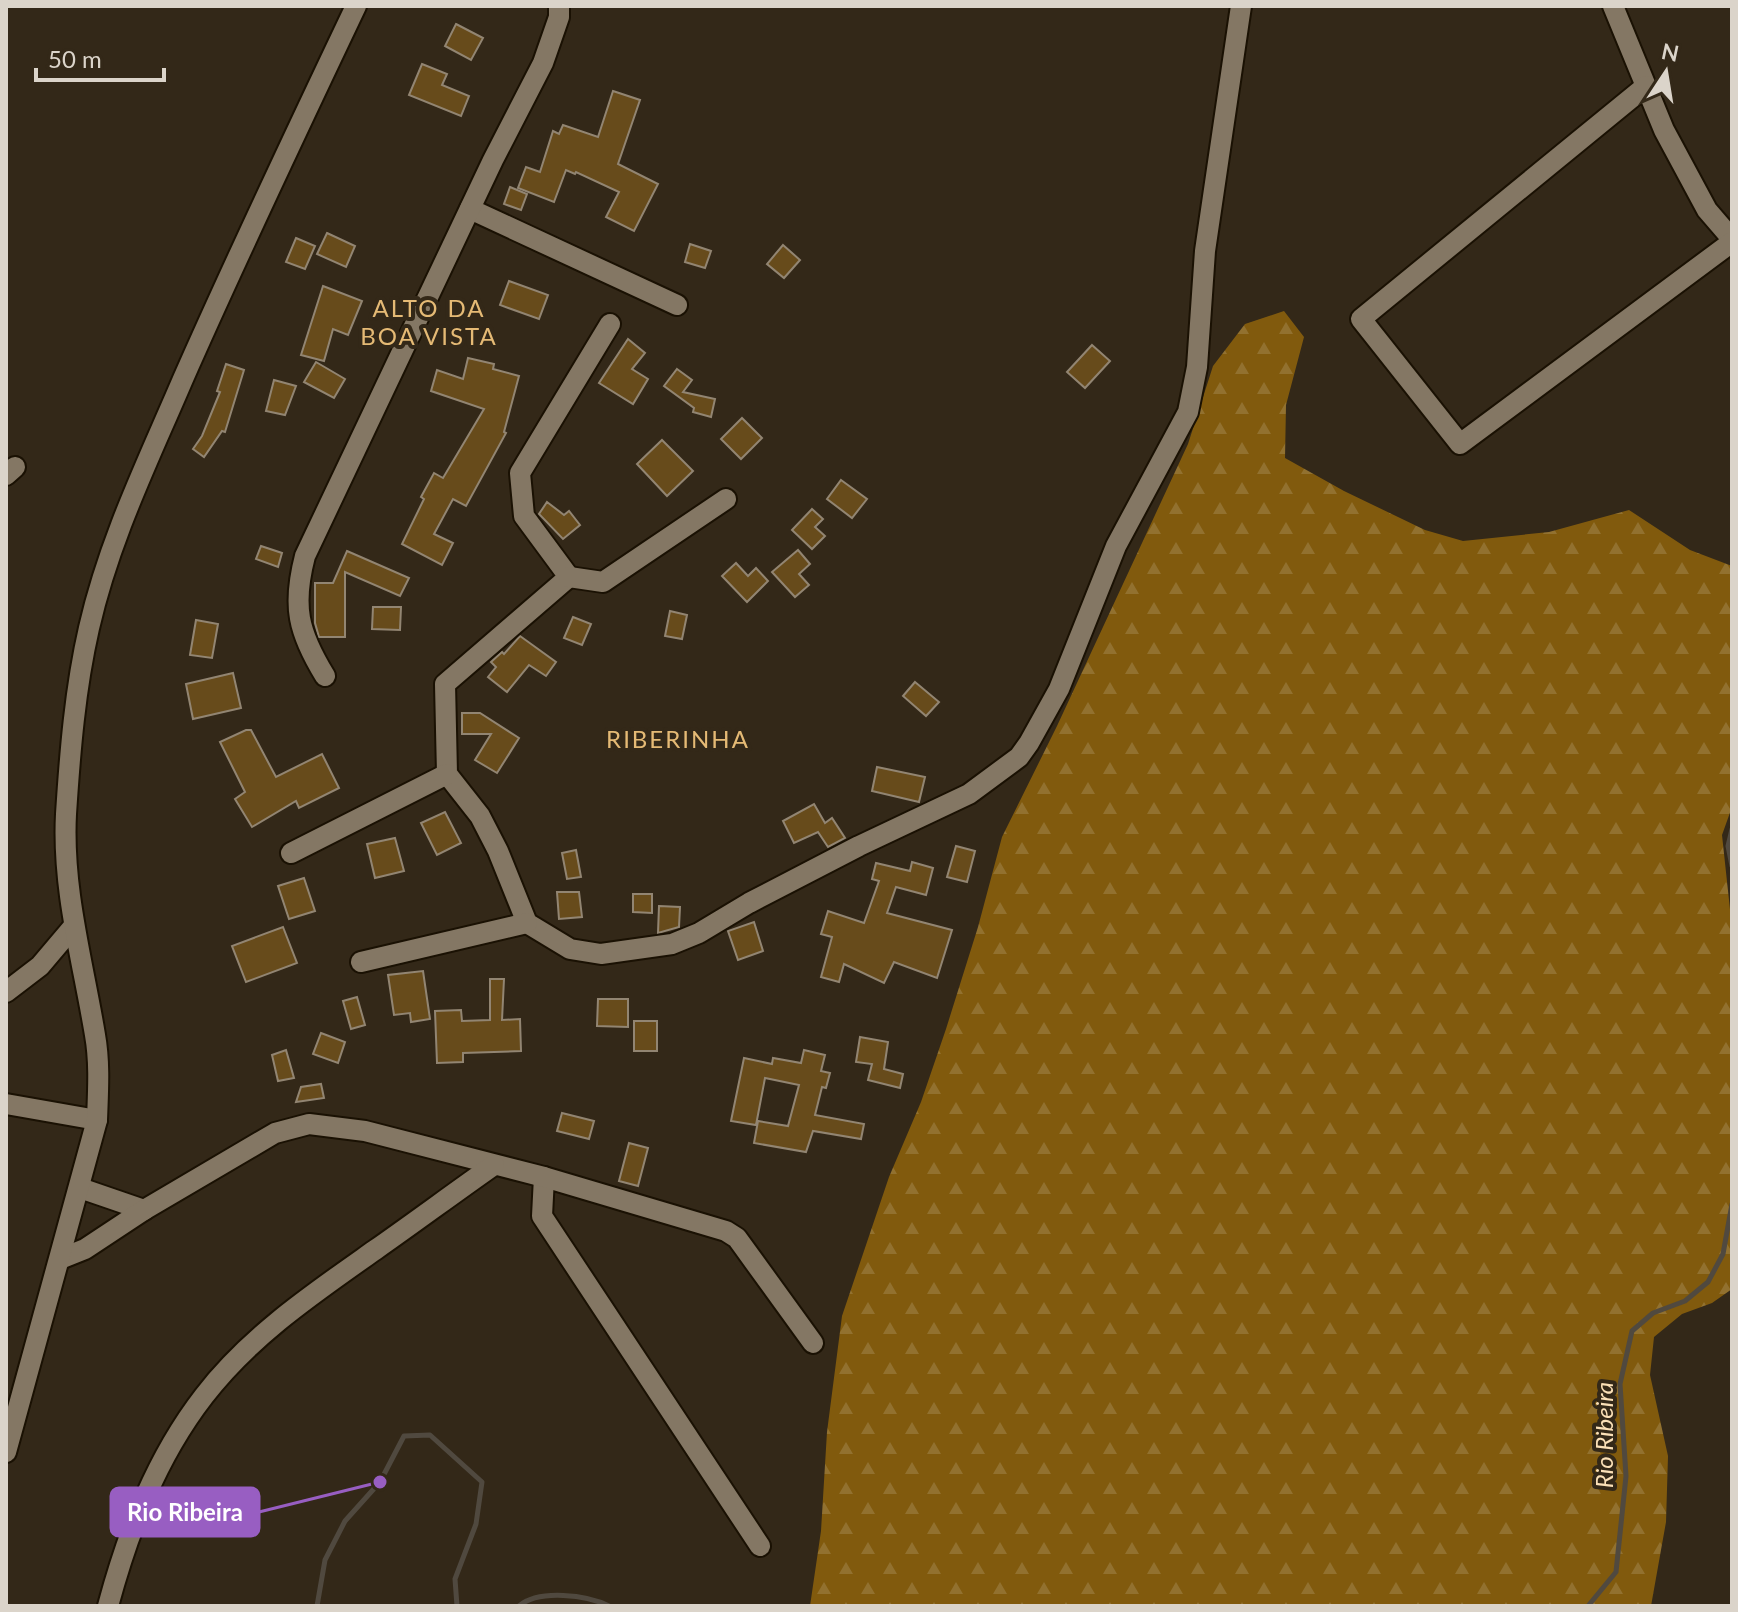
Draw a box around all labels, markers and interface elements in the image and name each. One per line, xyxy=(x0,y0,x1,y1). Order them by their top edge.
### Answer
scale bar xyxy=(36,32,164,82)
north arrow xyxy=(1626,32,1706,112)
text: N xyxy=(1659,37,1681,67)
text: 50 m xyxy=(48,44,102,73)
district label: ALTO DA BOA VISTA xyxy=(360,293,498,350)
district label: RIBERINHA xyxy=(606,724,750,753)
water label: Rio Ribeira xyxy=(1589,1382,1618,1488)
callout: Rio Ribeira xyxy=(111,1488,259,1536)
text: Rio Ribeira xyxy=(127,1497,243,1526)

